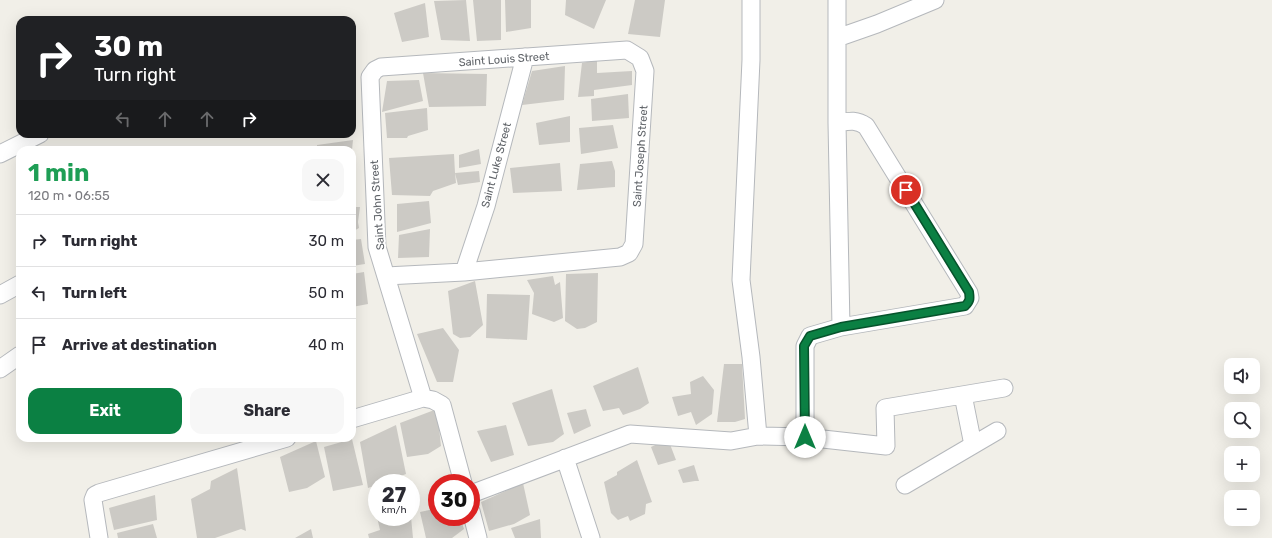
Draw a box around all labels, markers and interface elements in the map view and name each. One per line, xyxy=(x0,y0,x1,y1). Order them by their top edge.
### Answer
text: 30 m xyxy=(94,30,163,63)
icon: right xyxy=(28,32,80,84)
street label: Saint Louis Street xyxy=(458,50,551,69)
text: Turn right xyxy=(94,64,176,86)
street label: Saint Joseph Street xyxy=(630,104,651,207)
icon: left xyxy=(112,108,134,130)
icon: ahead xyxy=(154,108,176,130)
icon: ahead xyxy=(196,108,218,130)
icon: right xyxy=(238,108,260,130)
street label: Saint Luke Street xyxy=(479,120,514,209)
text: 1 min xyxy=(28,159,89,187)
button: close xyxy=(302,159,344,201)
street label: Saint John Street xyxy=(368,159,387,250)
pin xyxy=(889,173,923,207)
icon: arrive xyxy=(895,179,917,201)
text: 120 m · 06:55 xyxy=(28,188,110,203)
icon: right xyxy=(28,230,50,252)
text: Turn right xyxy=(62,232,137,250)
text: 30 m xyxy=(308,232,344,250)
icon: left xyxy=(28,282,50,304)
text: Turn left xyxy=(62,284,127,302)
text: 50 m xyxy=(309,284,344,302)
icon: arrive xyxy=(28,334,50,356)
text: Arrive at destination xyxy=(62,336,217,354)
text: 40 m xyxy=(308,336,344,354)
map controls xyxy=(1224,358,1260,526)
button: sound xyxy=(1224,358,1260,394)
button: Exit xyxy=(28,388,182,434)
button: Share xyxy=(190,388,344,434)
button: search xyxy=(1224,402,1260,438)
position arrow xyxy=(784,416,826,458)
button: + xyxy=(1224,446,1260,482)
speed limit sign: 30 xyxy=(428,474,480,526)
text: 27 xyxy=(382,483,406,507)
button: − xyxy=(1224,490,1260,526)
text: km/h xyxy=(382,504,406,516)

